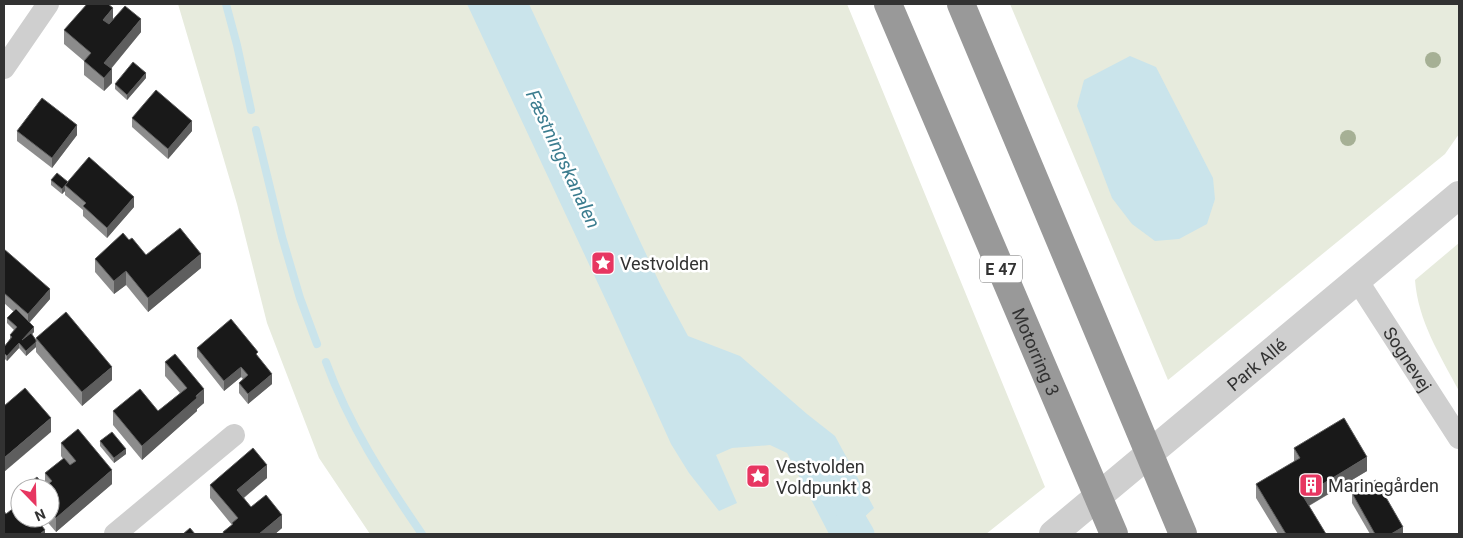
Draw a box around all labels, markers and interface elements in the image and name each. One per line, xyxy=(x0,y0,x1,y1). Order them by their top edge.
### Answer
water label: Fæstningskanalen xyxy=(521,86,605,232)
place icon: Vestvolden xyxy=(590,250,616,276)
place label: Vestvolden xyxy=(620,253,709,274)
road number: E 47 xyxy=(980,255,1022,282)
street label: Motorring 3 xyxy=(1008,305,1064,399)
street label: Sognevej xyxy=(1379,323,1437,395)
street label: Park Allé xyxy=(1222,333,1290,395)
place label: Vestvolden Voldpunkt 8 xyxy=(776,456,871,498)
place icon: Vestvolden Voldpunkt 8 xyxy=(745,463,771,489)
building icon: Marinegården xyxy=(1298,472,1324,498)
place label: Marinegården xyxy=(1328,475,1439,496)
north arrow xyxy=(10,478,60,528)
text: N xyxy=(32,506,48,524)

